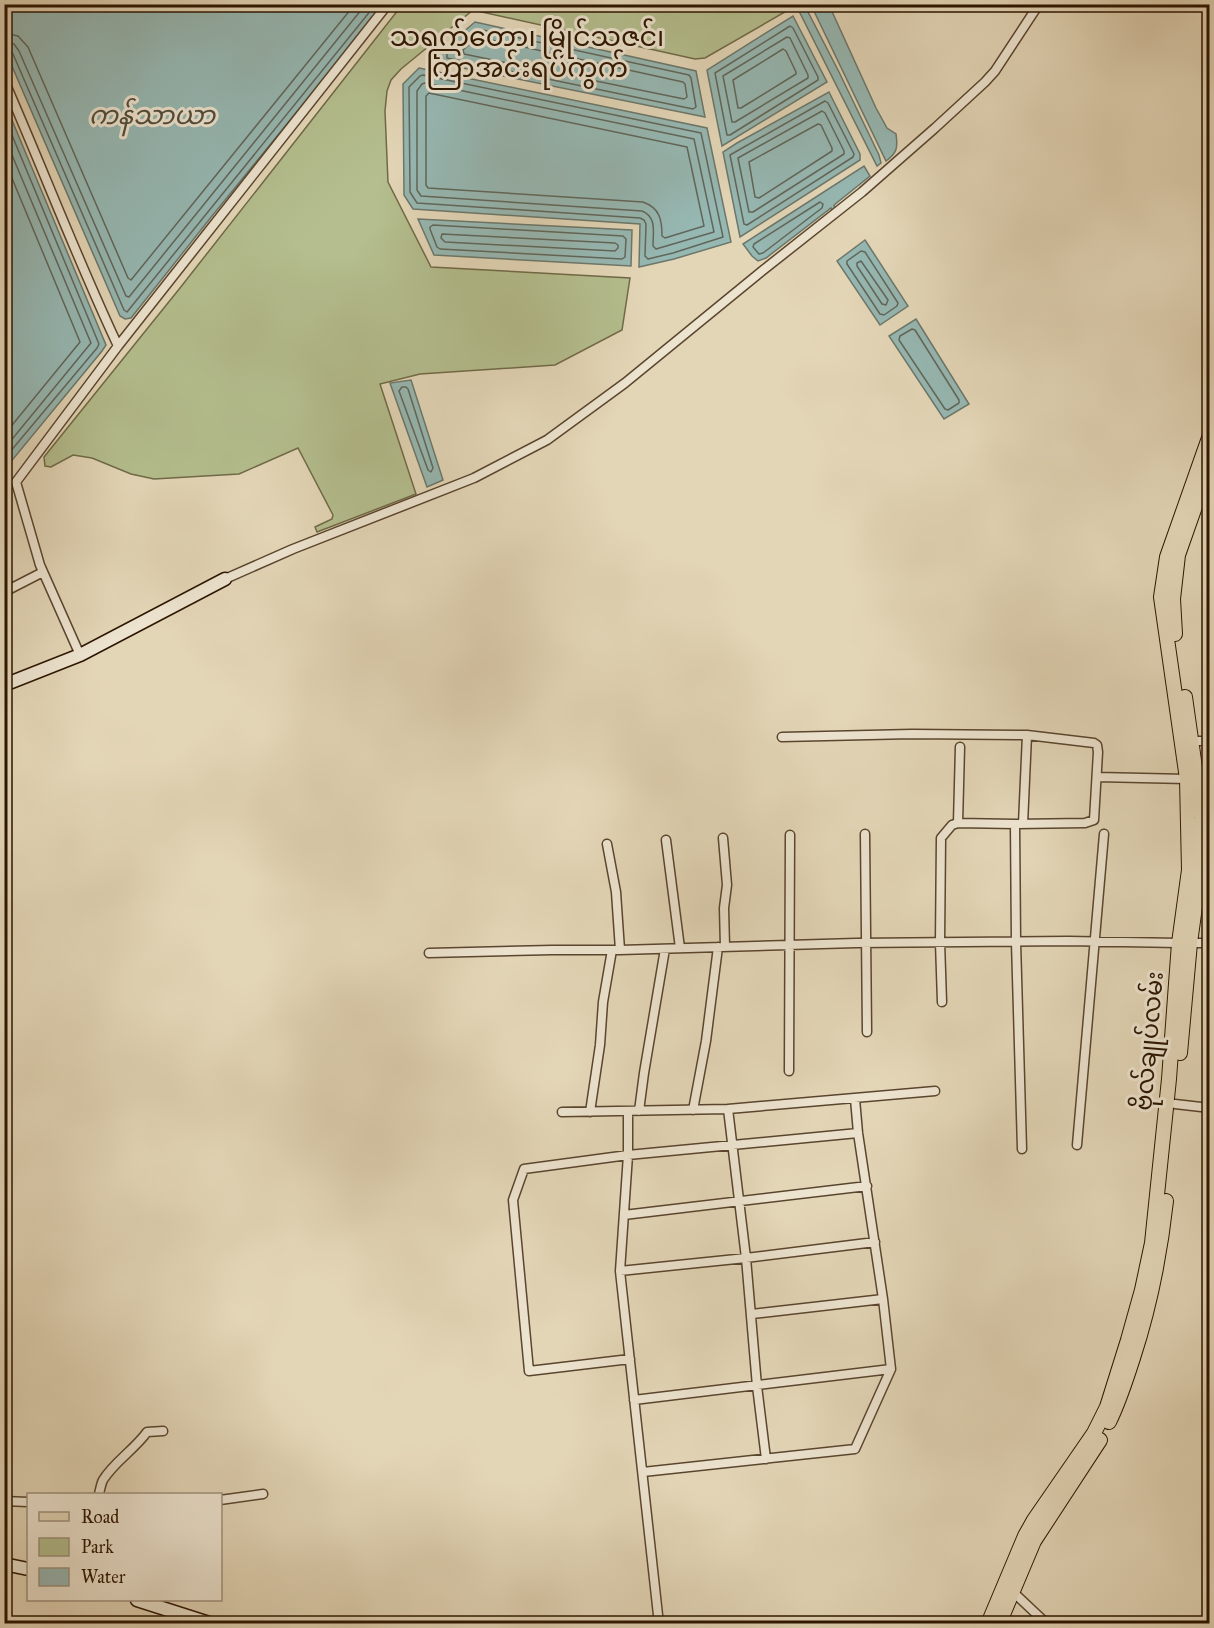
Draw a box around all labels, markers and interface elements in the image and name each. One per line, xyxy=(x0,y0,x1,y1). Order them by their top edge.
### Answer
district label: သရက်တော၊ မြိုင်သဇင်၊ ကြာအင်းရပ်ကွက် xyxy=(390,18,664,90)
water label: ကန်သာယာ xyxy=(89,97,216,137)
street label: ဗိုလ်ချုပ်လမ်း xyxy=(1127,970,1174,1112)
legend xyxy=(27,1493,222,1601)
text: Road xyxy=(81,1506,119,1528)
text: Park xyxy=(81,1536,114,1558)
text: Water xyxy=(81,1566,126,1588)

